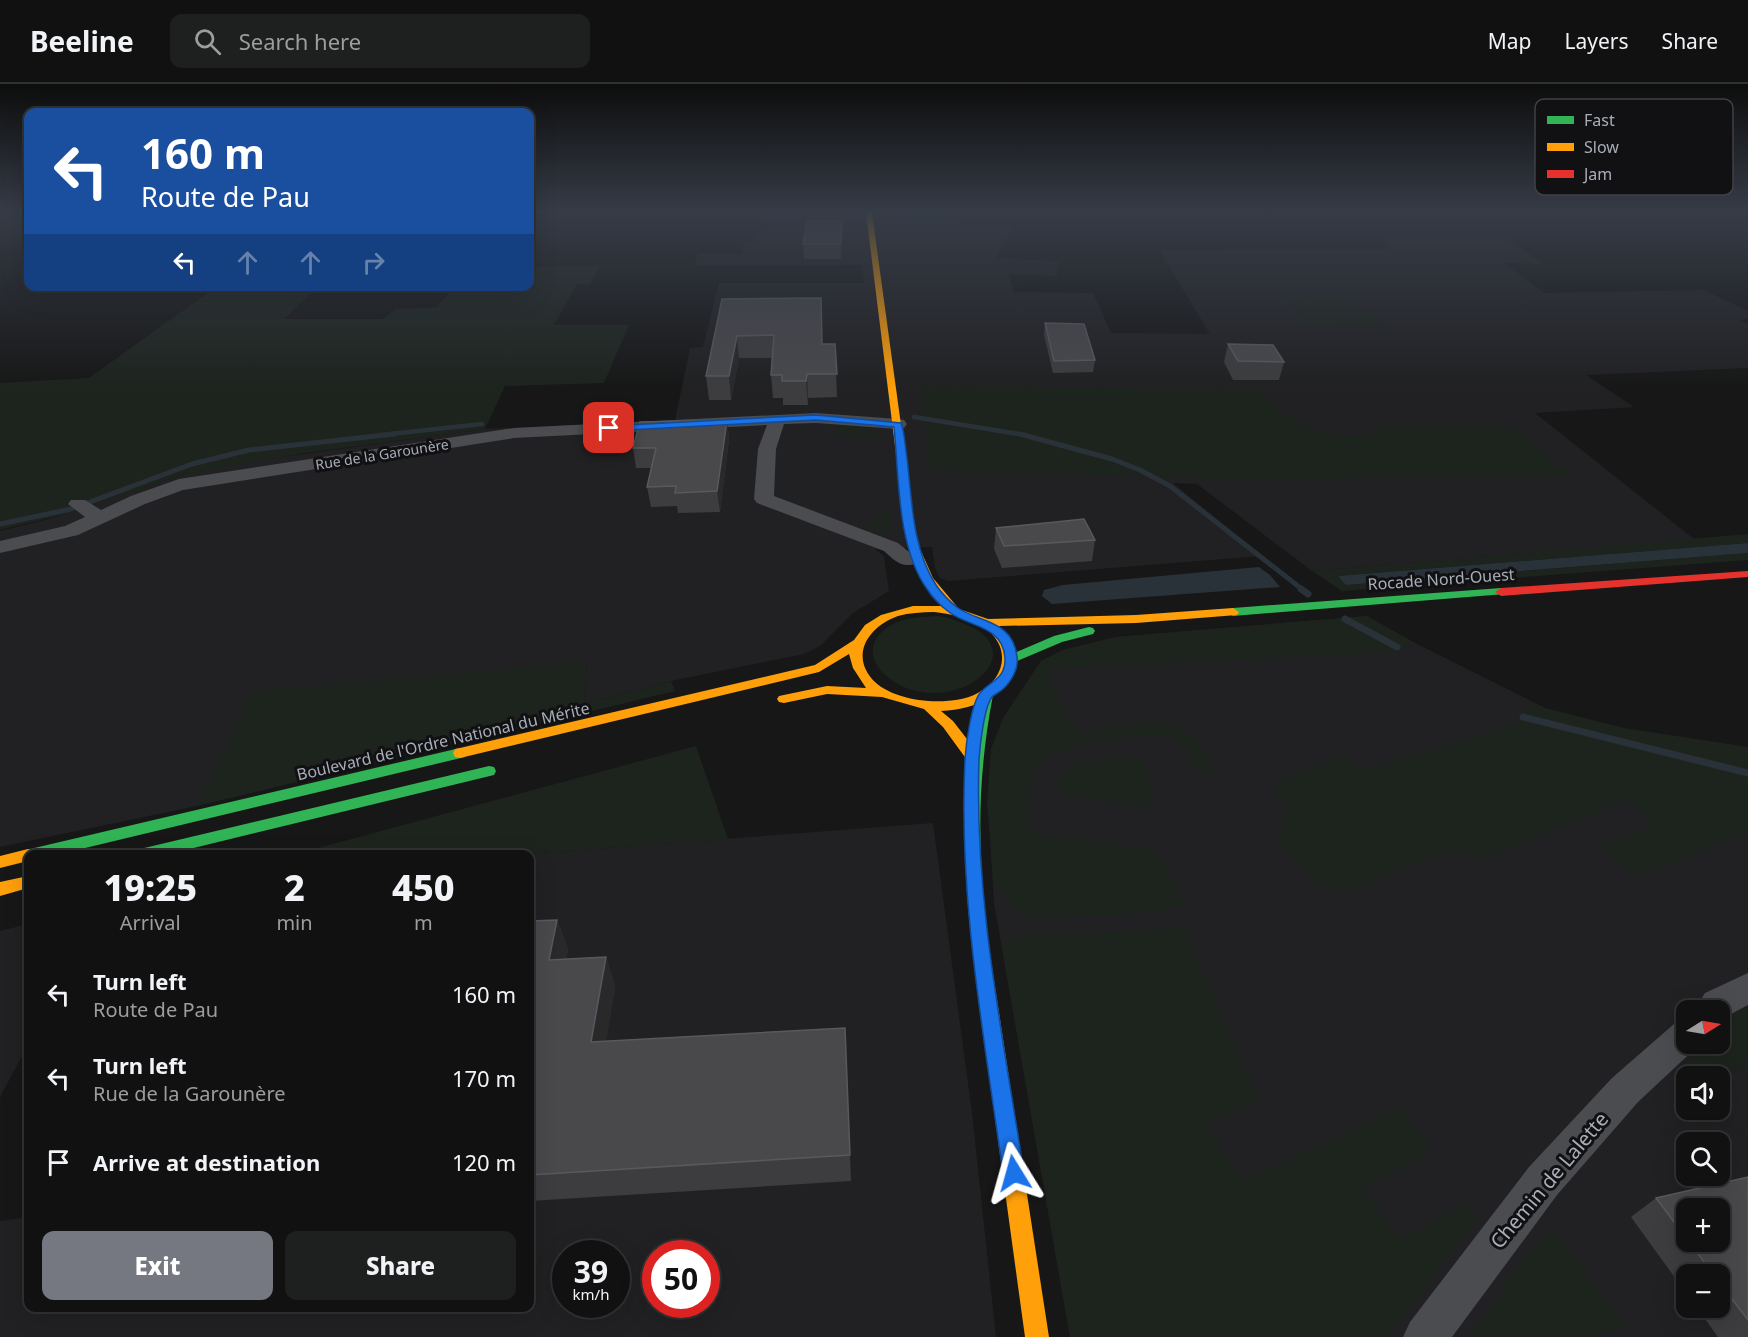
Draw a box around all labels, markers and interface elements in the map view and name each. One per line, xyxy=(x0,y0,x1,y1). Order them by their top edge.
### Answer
search box xyxy=(170,14,590,68)
text: Beeline xyxy=(30,22,134,60)
icon: search xyxy=(191,25,224,58)
text: Search here xyxy=(239,26,361,56)
text: Map xyxy=(1488,27,1532,55)
text: Layers xyxy=(1565,27,1629,55)
text: Share xyxy=(1662,27,1718,55)
legend xyxy=(1535,99,1733,195)
text: Fast xyxy=(1584,109,1615,131)
text: 160 m xyxy=(141,124,265,181)
icon: left xyxy=(42,132,120,210)
text: Slow xyxy=(1584,136,1619,158)
text: Jam xyxy=(1582,163,1612,185)
text: Route de Pau xyxy=(141,178,310,215)
icon: left xyxy=(168,246,201,279)
icon: ahead xyxy=(231,246,264,279)
icon: ahead xyxy=(294,246,327,279)
icon: right xyxy=(357,246,390,279)
pin xyxy=(583,402,634,453)
icon: arrive xyxy=(592,411,625,444)
street label: Rue de la Garounère xyxy=(314,434,450,474)
street label: Rocade Nord-Ouest xyxy=(1367,563,1515,595)
street label: Boulevard de l'Ordre National du Mérite xyxy=(294,697,592,785)
text: 19:25 xyxy=(103,863,197,912)
text: 2 xyxy=(284,863,305,912)
text: 450 xyxy=(392,863,455,912)
text: Arrival xyxy=(120,909,181,936)
text: min xyxy=(276,909,313,936)
text: m xyxy=(414,909,433,936)
text: Turn left xyxy=(93,966,187,996)
icon: left xyxy=(42,978,75,1011)
text: 160 m xyxy=(452,979,516,1009)
text: Route de Pau xyxy=(93,996,218,1023)
north arrow xyxy=(1676,1000,1730,1054)
map controls xyxy=(1676,1000,1730,1318)
text: Turn left xyxy=(93,1050,187,1080)
icon: left xyxy=(42,1062,75,1095)
text: 170 m xyxy=(452,1063,516,1093)
button: sound xyxy=(1676,1066,1730,1120)
text: Rue de la Garounère xyxy=(93,1080,286,1107)
street label: Chemin de Lalette xyxy=(1484,1106,1614,1254)
button: search xyxy=(1676,1132,1730,1186)
position arrow xyxy=(982,1141,1046,1205)
icon: arrive xyxy=(42,1146,75,1179)
text: Arrive at destination xyxy=(93,1147,320,1177)
text: 120 m xyxy=(452,1147,516,1177)
button: + xyxy=(1676,1198,1730,1252)
button: Exit xyxy=(42,1231,273,1300)
button: Share xyxy=(285,1231,516,1300)
speed limit sign: 50 xyxy=(642,1240,720,1318)
text: 39 xyxy=(574,1251,608,1292)
button: − xyxy=(1676,1264,1730,1318)
text: km/h xyxy=(573,1284,609,1304)

